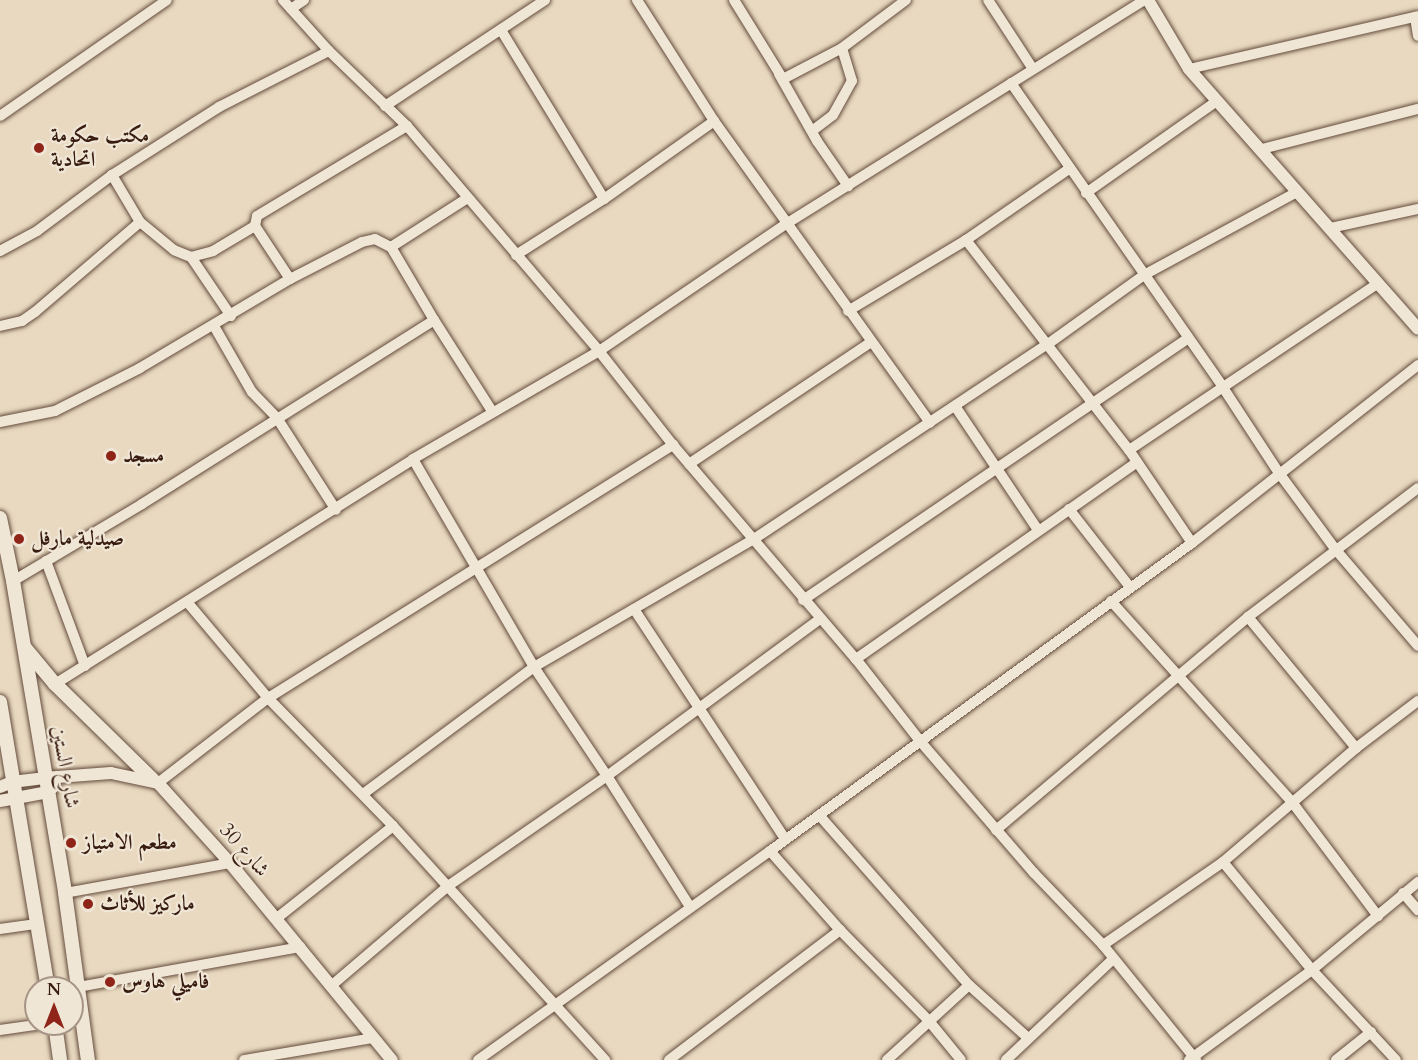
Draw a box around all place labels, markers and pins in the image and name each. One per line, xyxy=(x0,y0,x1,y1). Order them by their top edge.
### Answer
place label: مكتب حكومة اتحادية xyxy=(51,123,149,173)
marker: مكتب حكومة اتحادية xyxy=(32,141,46,155)
place label: مسجد xyxy=(123,443,164,469)
marker: مسجد xyxy=(104,449,118,463)
place label: صيدلية مارفل xyxy=(31,526,124,552)
marker: صيدلية مارفل xyxy=(12,532,26,546)
place label: مطعم الامتياز xyxy=(83,830,177,856)
marker: مطعم الامتياز xyxy=(64,836,78,850)
place label: ماركيز للأثاث xyxy=(100,891,195,917)
marker: ماركيز للأثاث xyxy=(81,897,95,911)
place label: فاميلي هاوس xyxy=(122,969,209,995)
marker: فاميلي هاوس xyxy=(103,975,117,989)

